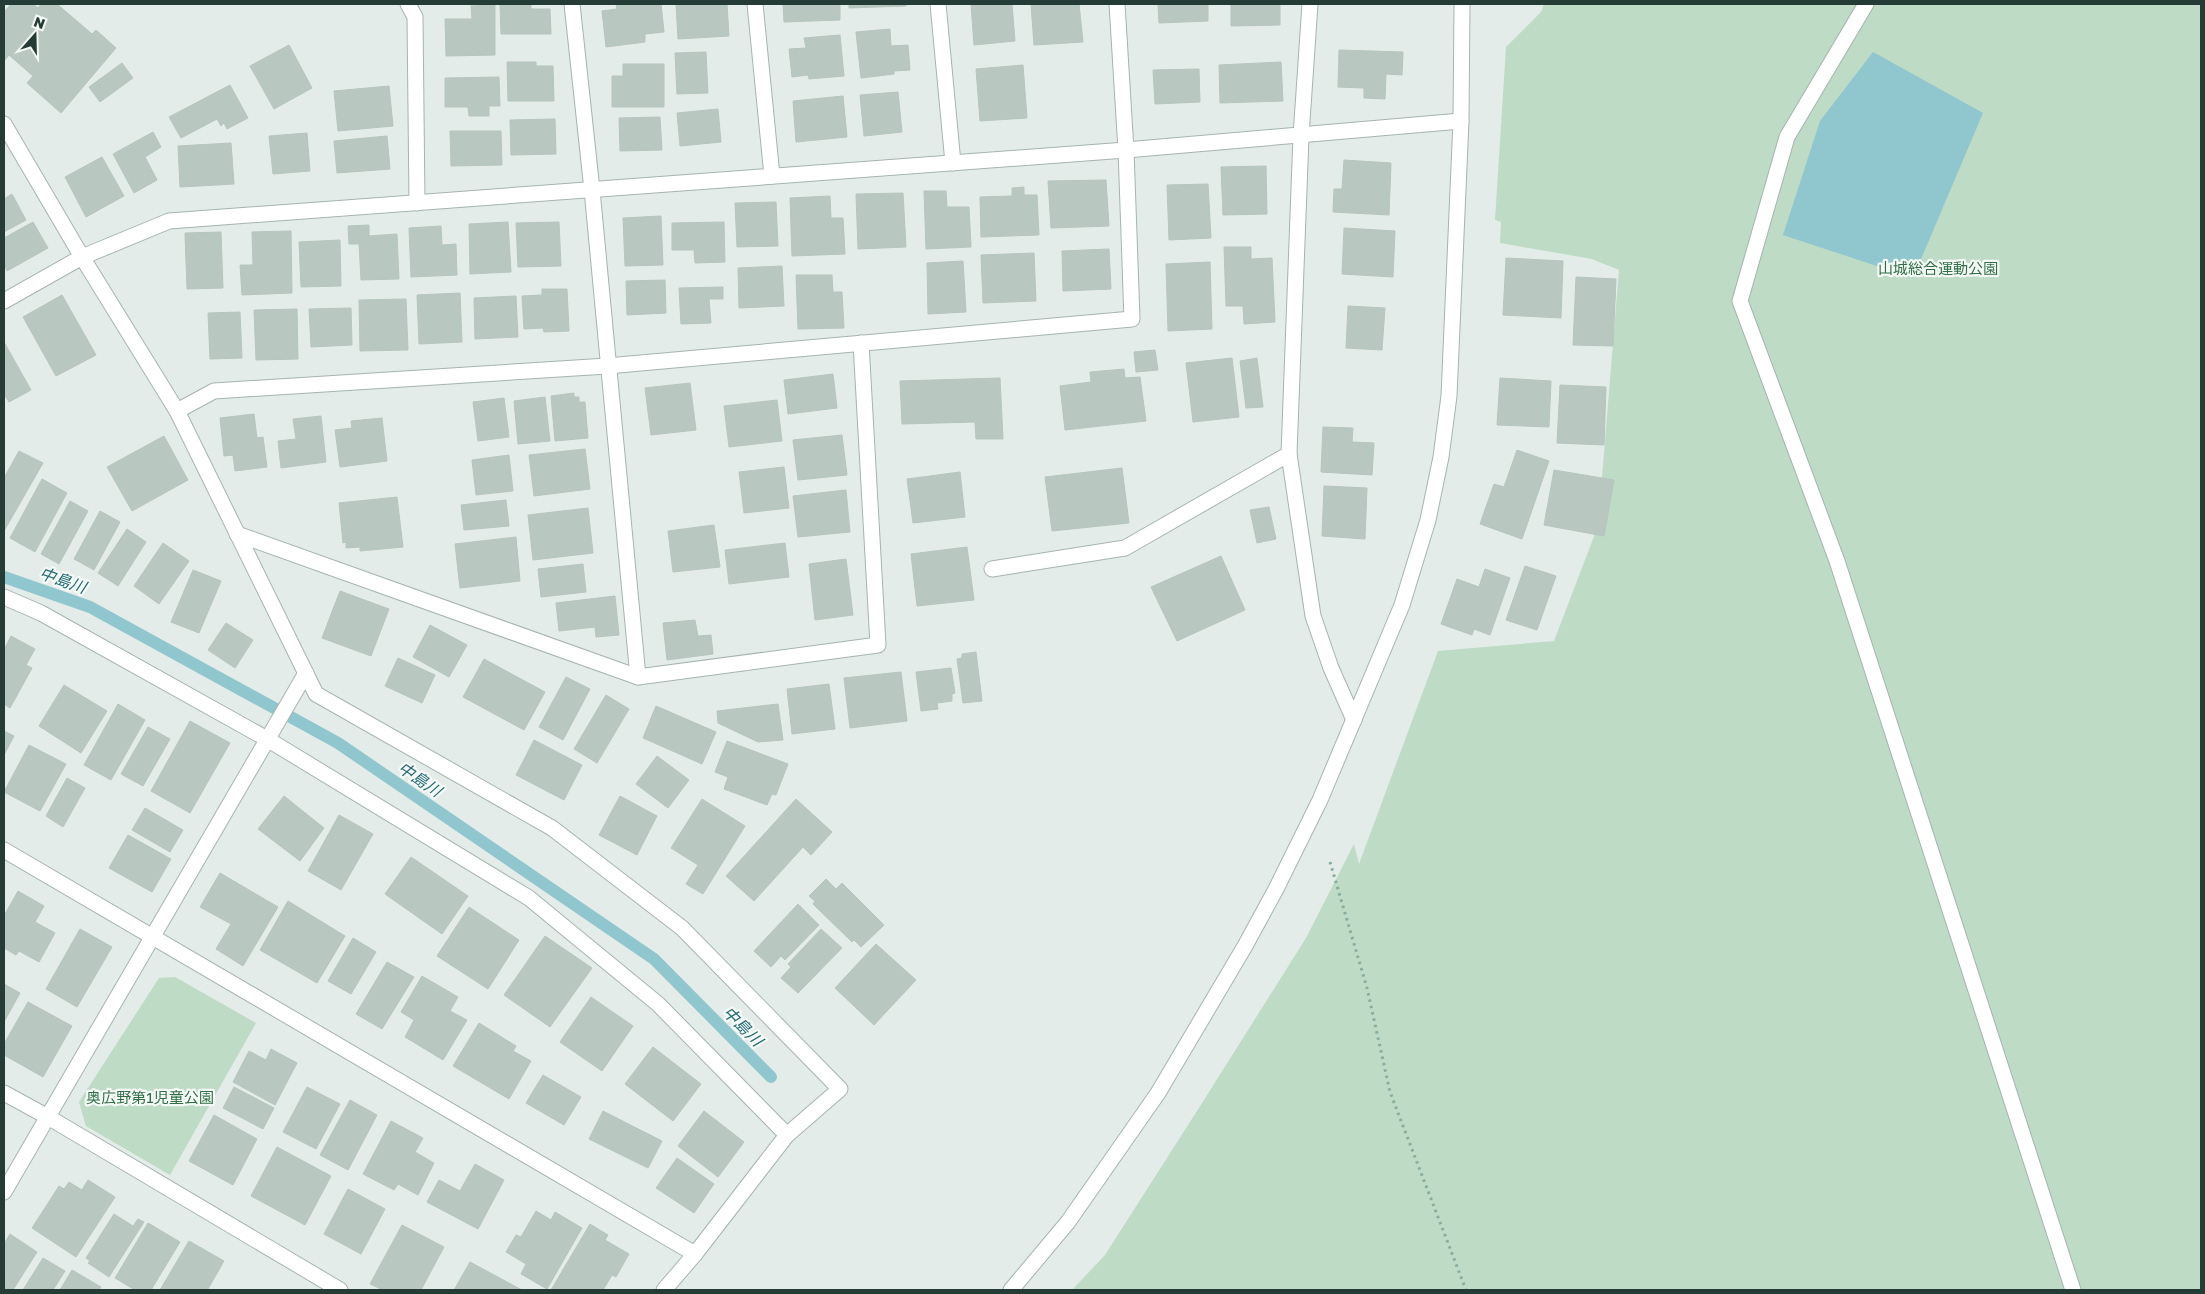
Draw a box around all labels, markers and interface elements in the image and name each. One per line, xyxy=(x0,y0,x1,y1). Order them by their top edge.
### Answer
north arrow xyxy=(10,10,60,60)
text: N xyxy=(32,13,48,32)
park label: 山城総合運動公園 xyxy=(1878,259,1998,277)
water label: 中島川 xyxy=(37,563,91,598)
water label: 中島川 xyxy=(395,757,447,802)
water label: 中島川 xyxy=(719,1002,768,1051)
park label: 奥広野第1児童公園 xyxy=(86,1088,214,1106)

